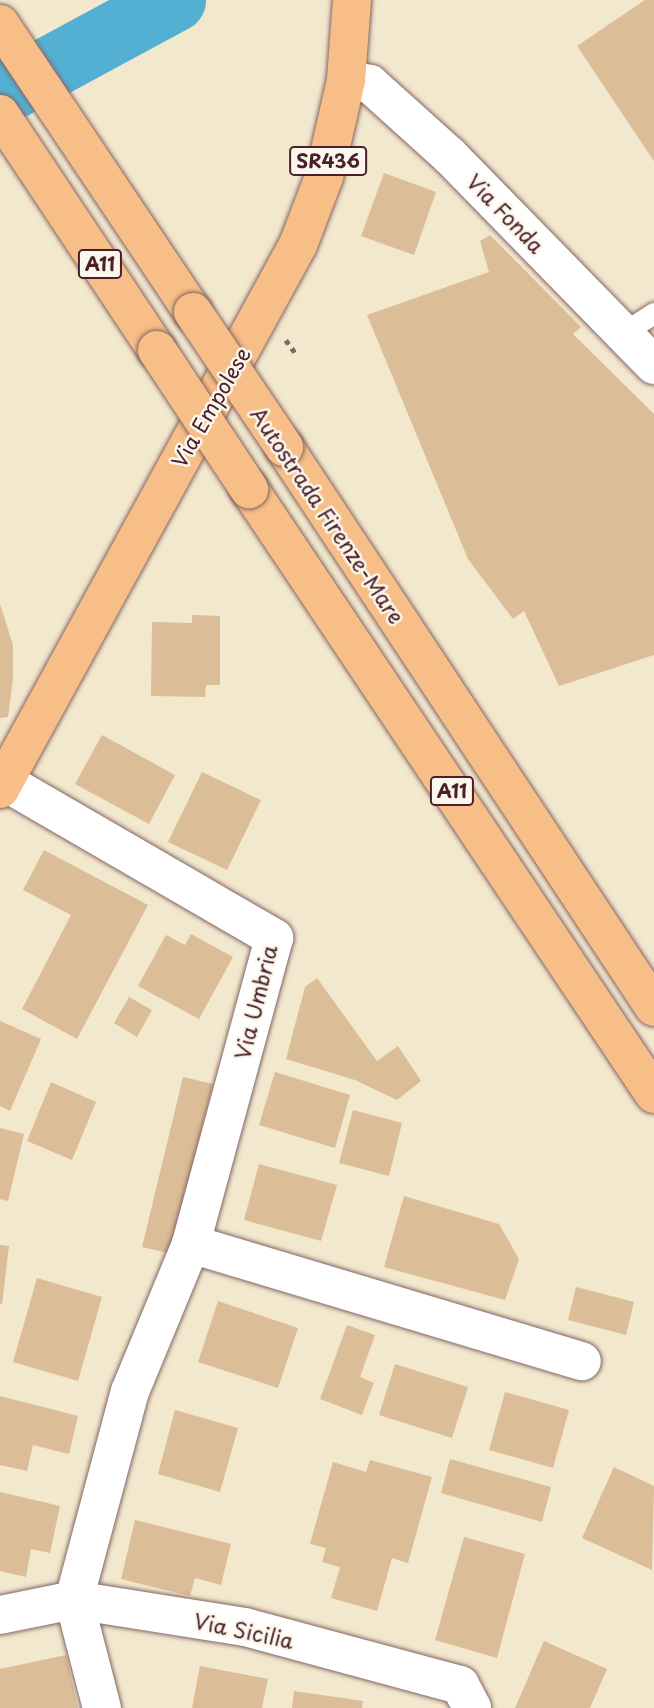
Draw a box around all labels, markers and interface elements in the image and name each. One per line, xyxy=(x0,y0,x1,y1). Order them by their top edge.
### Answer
road number: SR436 xyxy=(288,146,368,176)
street label: Via Fonda xyxy=(462,168,550,258)
road number: A11 xyxy=(77,248,123,280)
street label: Via Empolese xyxy=(166,343,254,471)
street label: Autostrada Firenze-Mare xyxy=(246,401,410,629)
road number: A11 xyxy=(429,776,475,806)
street label: Via Umbria xyxy=(229,943,281,1061)
street label: Via Sicilia xyxy=(192,1607,296,1653)

